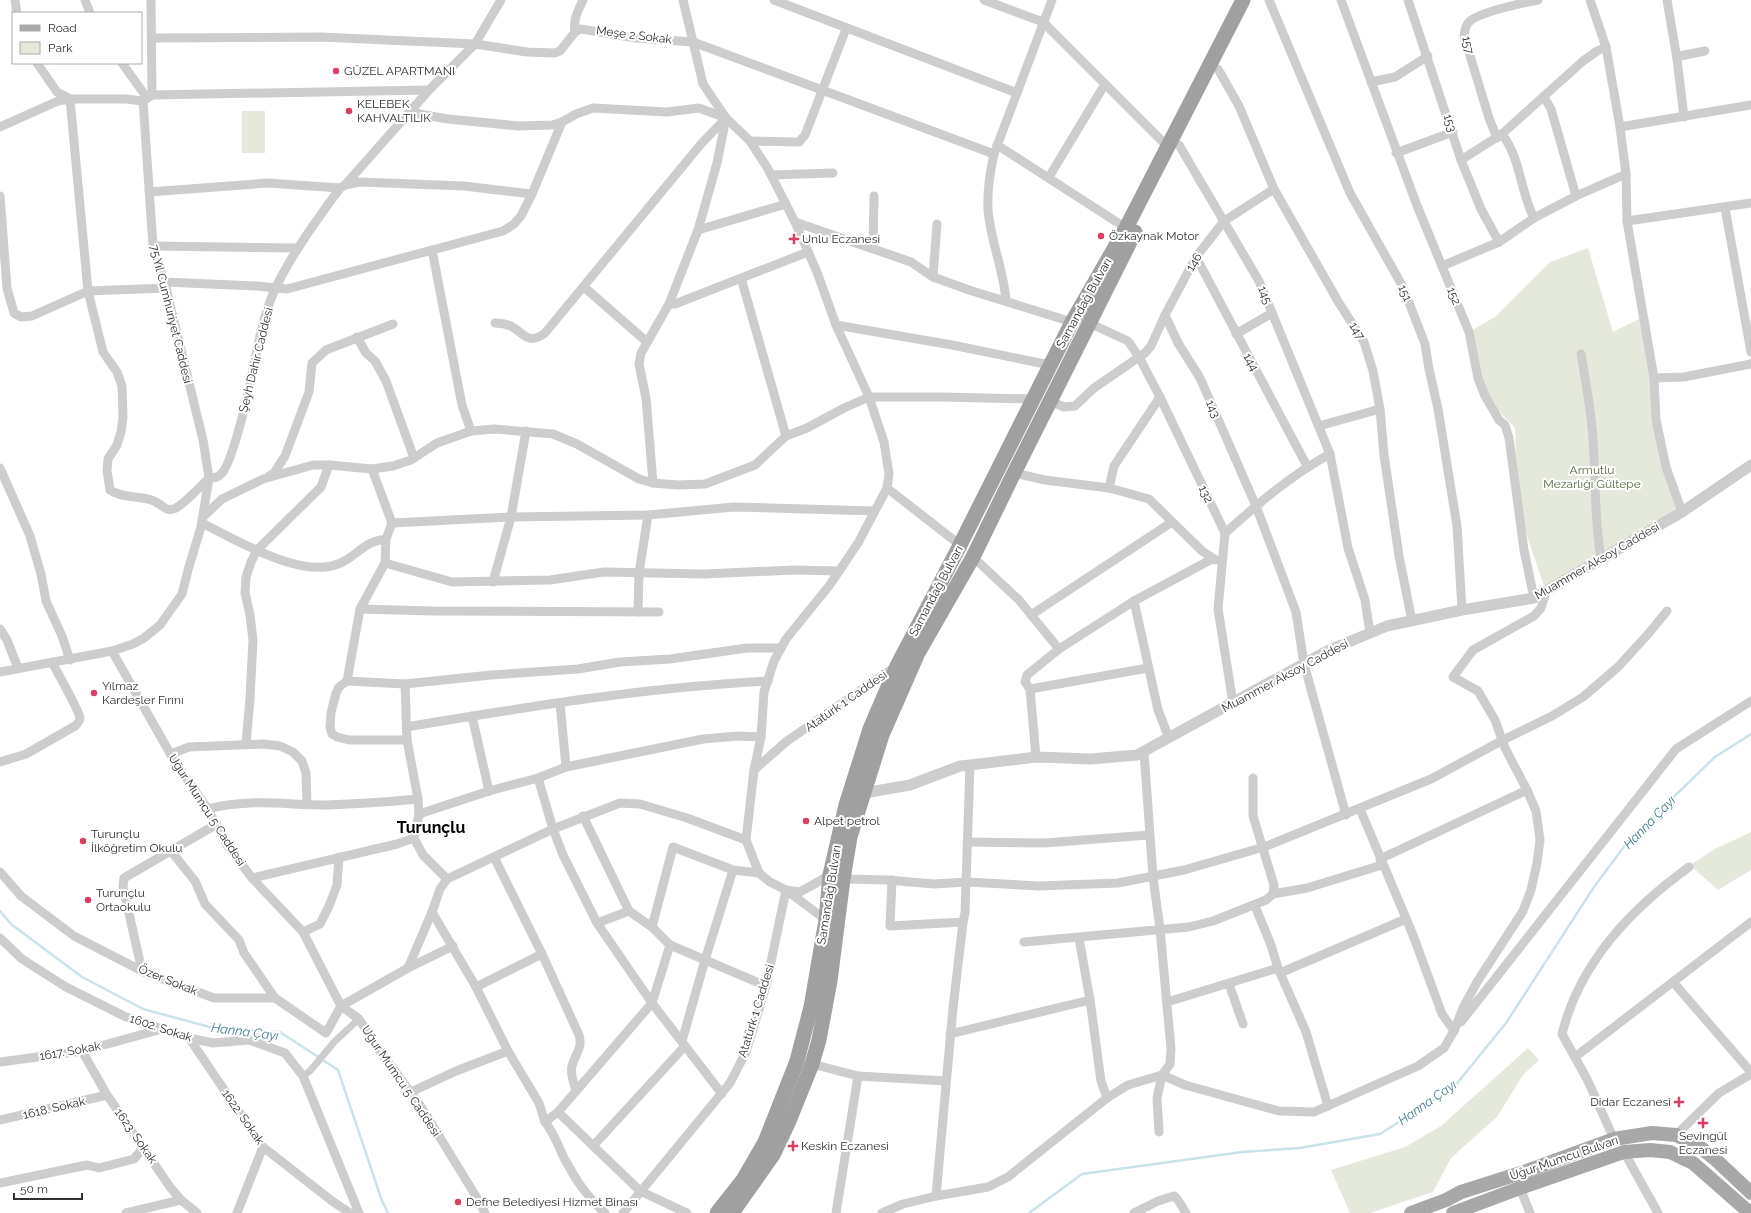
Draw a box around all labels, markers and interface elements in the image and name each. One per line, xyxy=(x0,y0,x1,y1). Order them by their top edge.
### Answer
legend xyxy=(12,12,142,64)
text: Road xyxy=(48,21,77,35)
street label: Meşe 2 Sokak xyxy=(595,23,673,47)
street label: 157 xyxy=(1459,35,1477,56)
text: Park xyxy=(48,41,73,55)
place label: GÜZEL APARTMANI xyxy=(344,64,455,78)
marker: GÜZEL APARTMANI xyxy=(331,66,341,76)
place label: KELEBEK KAHVALTILIK xyxy=(357,97,431,125)
marker: KELEBEK KAHVALTILIK xyxy=(344,106,354,116)
street label: 153 xyxy=(1441,112,1459,134)
place label: Özkaynak Motor xyxy=(1109,229,1200,243)
marker: Özkaynak Motor xyxy=(1096,231,1106,241)
place label: Unlu Eczanesi xyxy=(802,232,880,246)
marker: Unlu Eczanesi xyxy=(789,234,799,244)
street label: 75.Yıl Cumhuriyet Caddesi xyxy=(147,243,195,385)
street label: 146 xyxy=(1183,250,1205,274)
street label: Samandağ Bulvarı xyxy=(1053,256,1115,350)
street label: 151 xyxy=(1395,282,1415,304)
street label: 145 xyxy=(1255,284,1275,306)
street label: 152 xyxy=(1444,285,1464,307)
street label: Şeyh Dahir Caddesi xyxy=(236,306,276,414)
street label: 147 xyxy=(1346,320,1368,343)
street label: 144 xyxy=(1240,351,1262,374)
street label: 143 xyxy=(1203,398,1223,420)
park label: Armutlu Mezarlığı Gültepe xyxy=(1543,463,1641,491)
street label: 132 xyxy=(1196,483,1216,505)
street label: Muammer Aksoy Caddesi xyxy=(1532,520,1662,602)
street label: Samandağ Bulvarı xyxy=(906,543,966,639)
street label: Muammer Aksoy Caddesi xyxy=(1219,637,1351,715)
street label: Atatürk 1 Caddesi xyxy=(802,668,890,734)
place label: Yılmaz Kardeşler Fırını xyxy=(102,679,184,707)
marker: Yılmaz Kardeşler Fırını xyxy=(89,688,99,698)
street label: Uğur Mumcu 5 Caddesi xyxy=(166,751,248,869)
water label: Hanna Çayı xyxy=(1620,793,1678,852)
place label: Alpet petrol xyxy=(814,814,880,828)
marker: Alpet petrol xyxy=(801,816,811,826)
district label: Turunçlu xyxy=(397,818,465,837)
place label: Turunçlu İlköğretim Okulu xyxy=(91,827,182,855)
marker: Turunçlu İlköğretim Okulu xyxy=(78,836,88,846)
street label: Samandağ Bulvarı xyxy=(814,844,844,946)
place label: Turunçlu Ortaokulu xyxy=(96,886,151,914)
marker: Turunçlu Ortaokulu xyxy=(83,895,93,905)
street label: Özer Sokak xyxy=(136,962,200,998)
street label: Atatürk 1 Caddesi xyxy=(735,963,777,1059)
street label: 1602. Sokak xyxy=(128,1011,195,1045)
water label: Hanna Çayı xyxy=(210,1020,280,1043)
street label: Uğur Mumcu 5 Caddesi xyxy=(359,1023,443,1139)
street label: 1617. Sokak xyxy=(38,1039,102,1063)
water label: Hanna Çayı xyxy=(1395,1077,1460,1128)
street label: 1622. Sokak xyxy=(219,1087,267,1148)
street label: 1618. Sokak xyxy=(21,1094,87,1122)
place label: Didar Eczanesi xyxy=(1590,1095,1671,1109)
marker: Didar Eczanesi xyxy=(1674,1097,1684,1107)
street label: 1623. Sokak xyxy=(112,1106,160,1167)
marker: Sevingül Eczanesi xyxy=(1698,1118,1708,1128)
place label: Sevingül Eczanesi xyxy=(1679,1129,1728,1157)
street label: Uğur Mumcu Bulvarı xyxy=(1508,1133,1620,1183)
place label: Keskin Eczanesi xyxy=(801,1139,889,1153)
marker: Keskin Eczanesi xyxy=(788,1141,798,1151)
scale bar xyxy=(14,1175,82,1201)
text: 50 m xyxy=(20,1182,48,1196)
place label: Defne Belediyesi Hizmet Binası xyxy=(466,1195,638,1209)
marker: Defne Belediyesi Hizmet Binası xyxy=(453,1197,463,1207)

